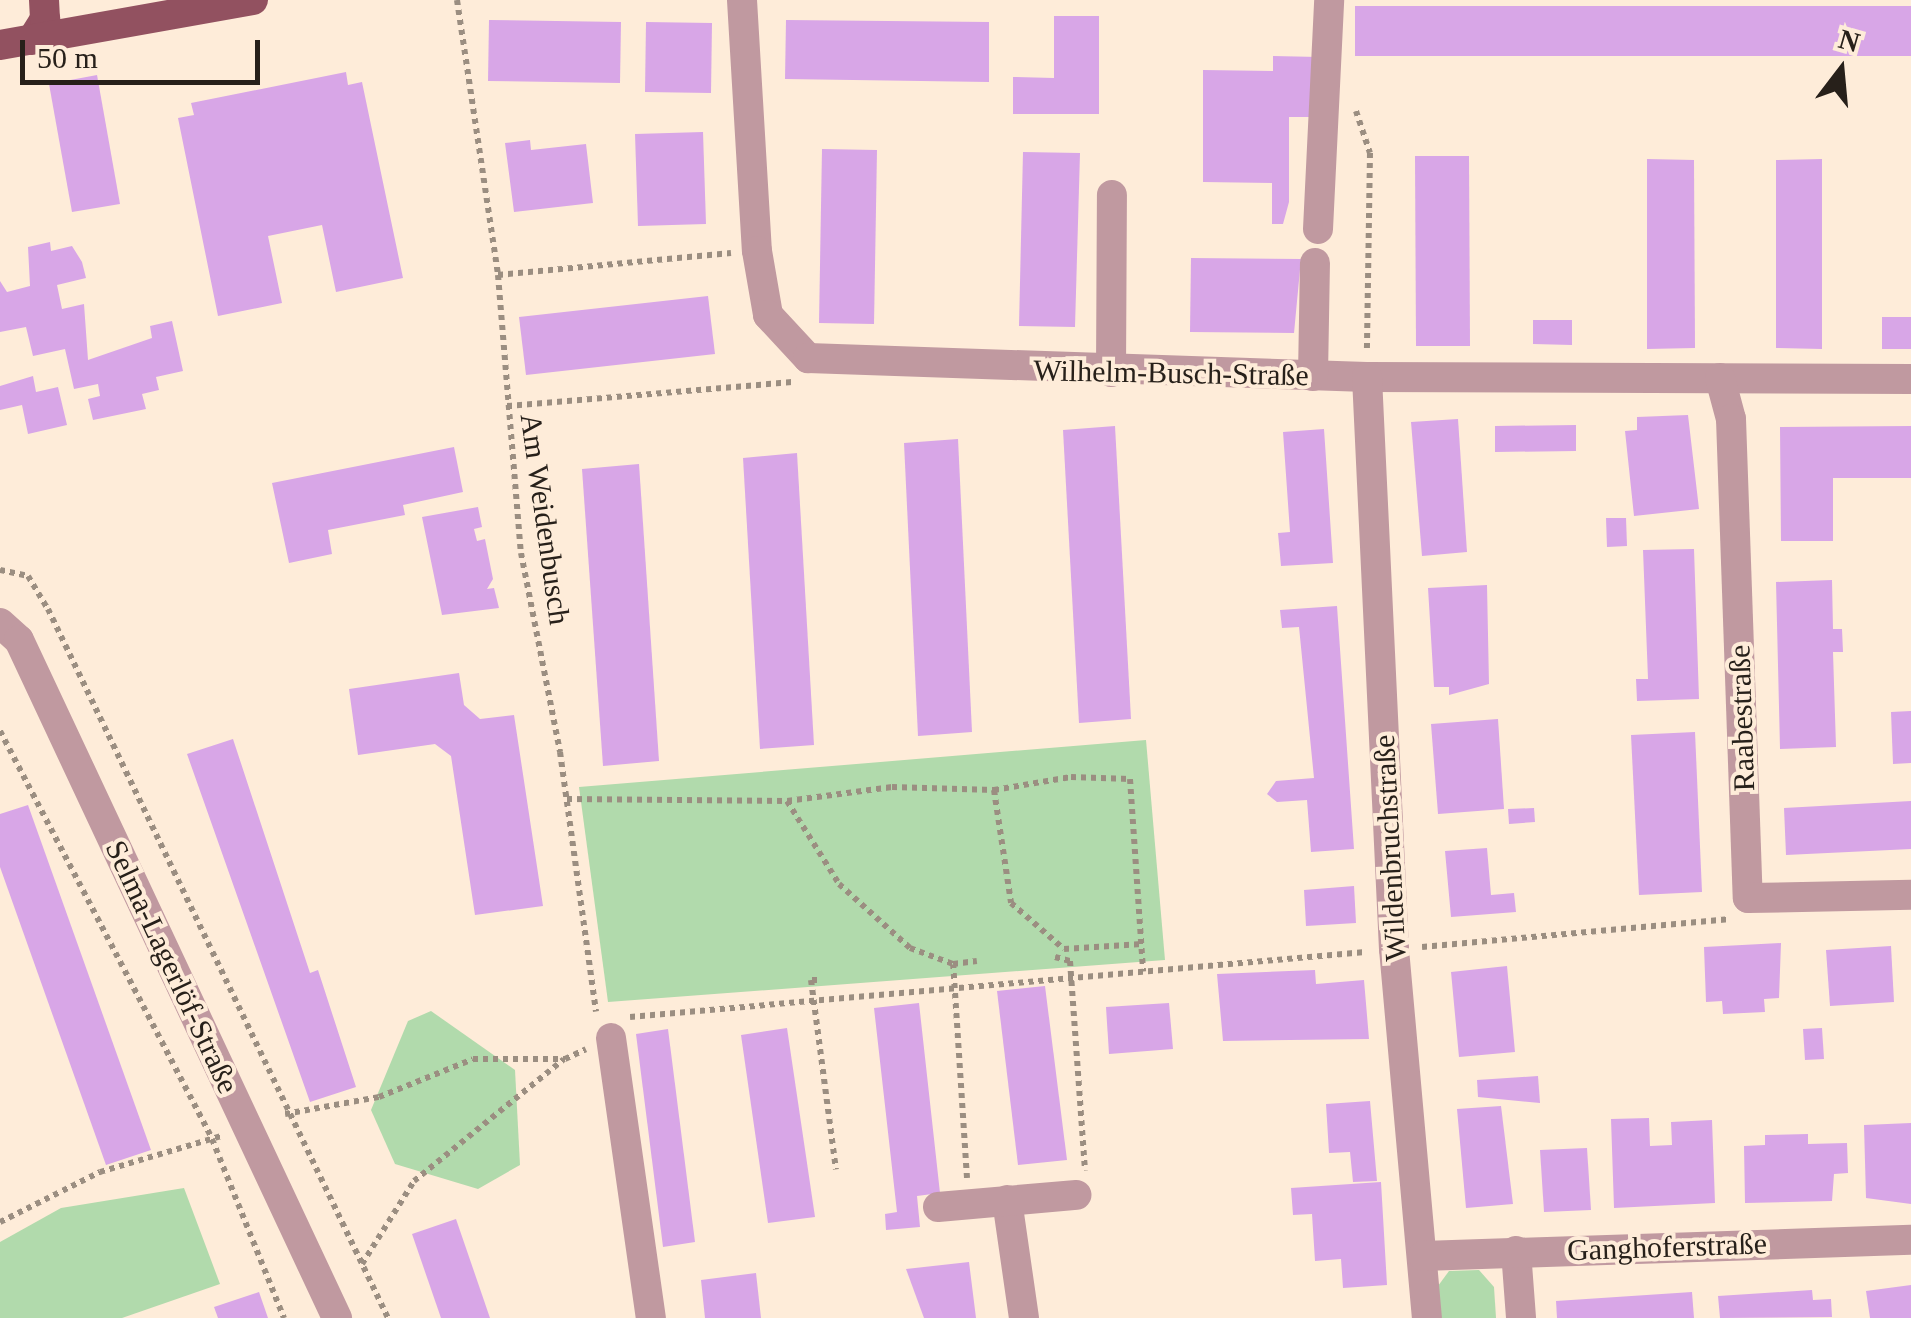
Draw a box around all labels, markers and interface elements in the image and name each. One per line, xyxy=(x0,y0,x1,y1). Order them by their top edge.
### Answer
scale bar xyxy=(25,20,265,82)
north arrow xyxy=(1791,20,1891,120)
text: N xyxy=(1835,23,1863,58)
text: 50 m xyxy=(37,41,98,74)
street label: Wilhelm-Busch-Straße xyxy=(1033,353,1309,393)
street label: Am Weidenbusch xyxy=(512,411,578,627)
street label: Raabestraße xyxy=(1721,644,1763,792)
street label: Wildenbruchstraße xyxy=(1366,734,1414,962)
street label: Selma-Lagerlöf-Straße xyxy=(98,835,246,1099)
street label: Ganghoferstraße xyxy=(1566,1226,1768,1268)

